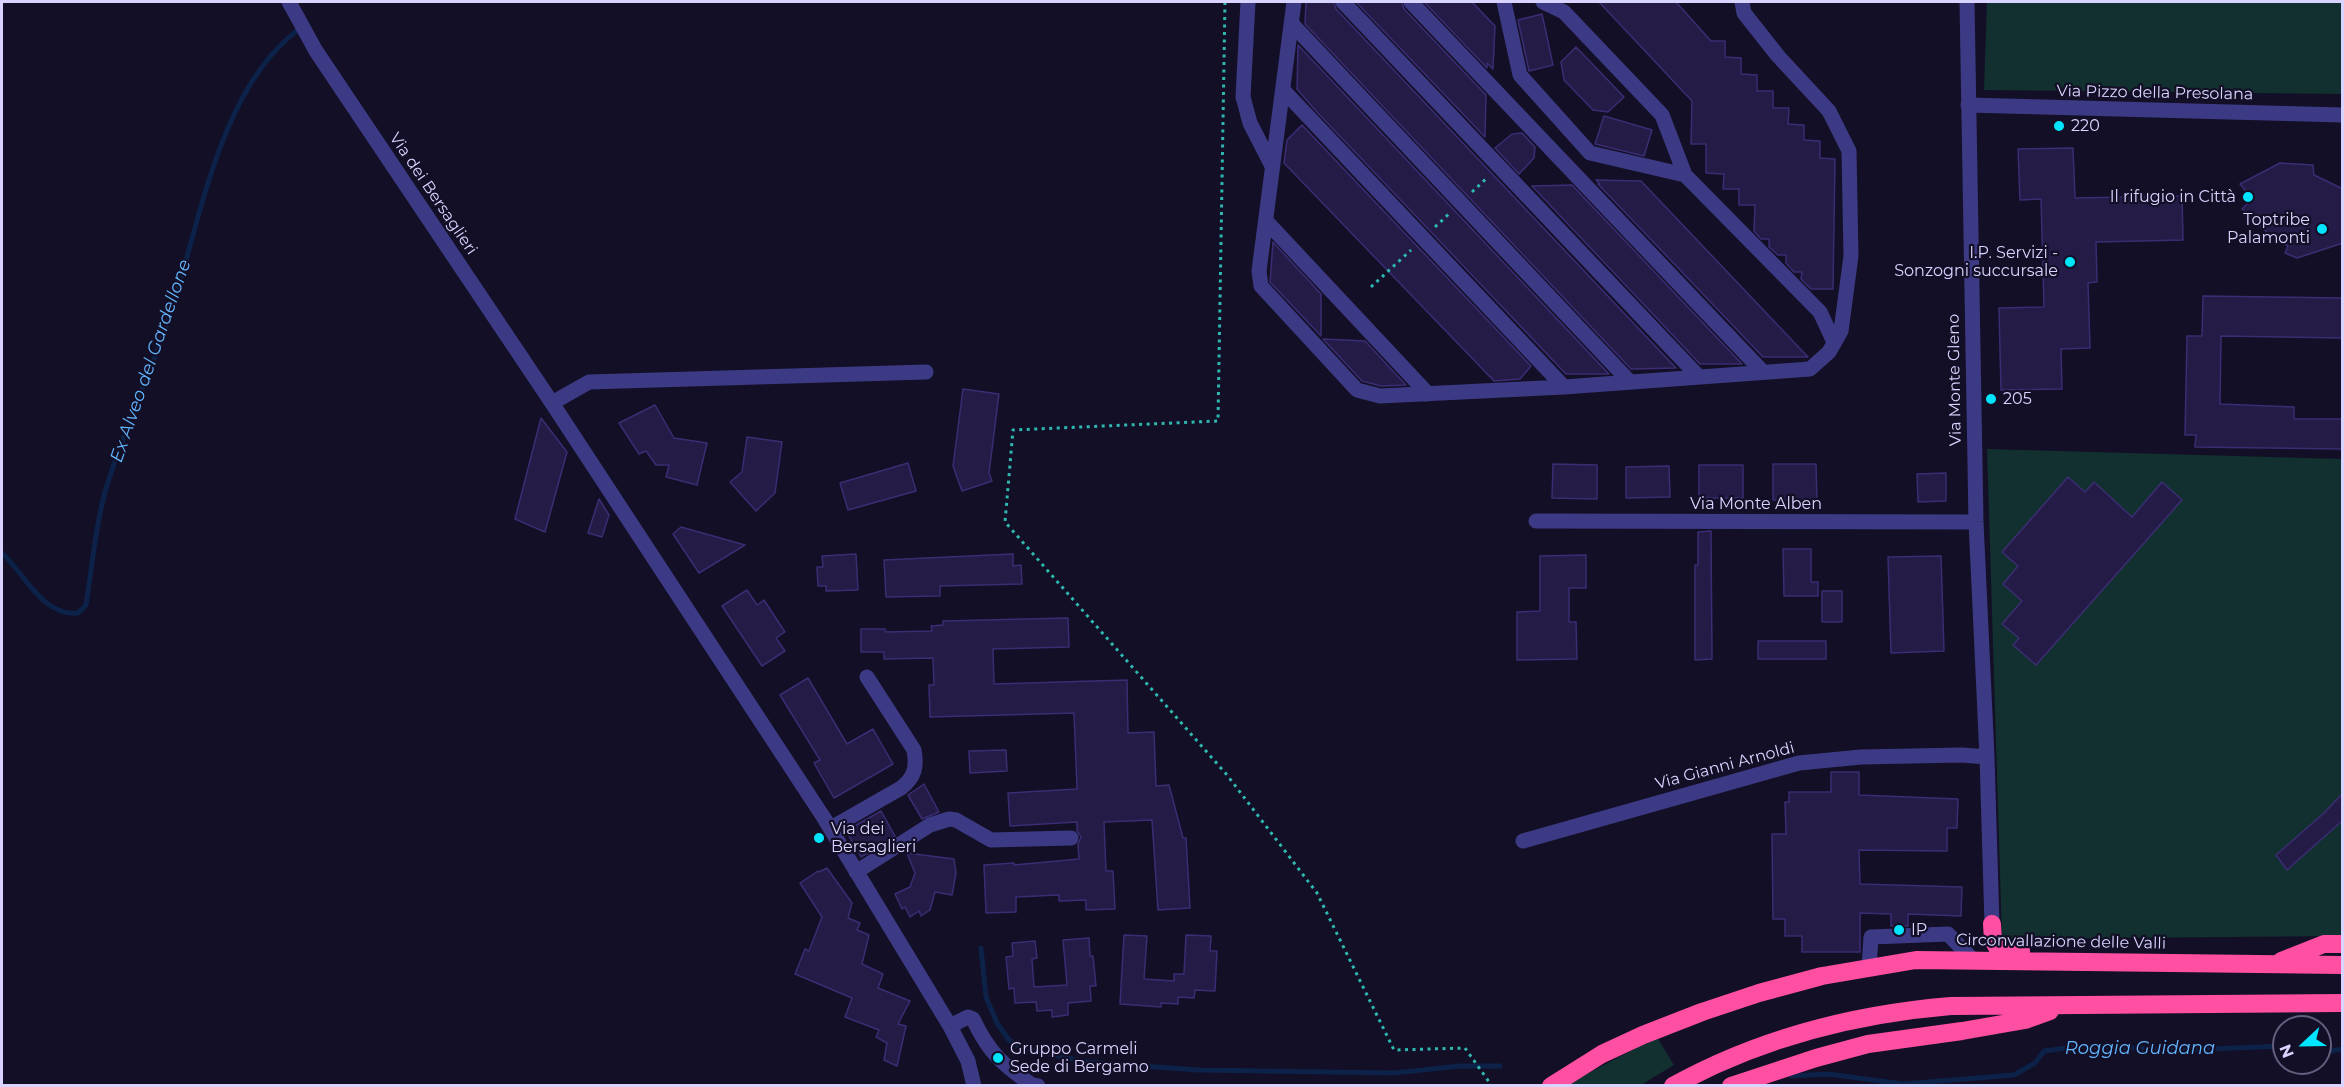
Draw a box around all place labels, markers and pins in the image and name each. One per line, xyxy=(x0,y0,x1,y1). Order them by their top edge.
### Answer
place label: 220 xyxy=(2071,116,2100,136)
marker: 220 xyxy=(2052,119,2066,133)
place label: Il rifugio in Città xyxy=(2110,187,2236,207)
marker: Il rifugio in Città xyxy=(2241,190,2255,204)
place label: Toptribe Palamonti xyxy=(2227,210,2310,248)
marker: Toptribe Palamonti xyxy=(2315,222,2329,236)
place label: I.P. Servizi - Sonzogni succursale xyxy=(1894,243,2058,281)
marker: I.P. Servizi - Sonzogni succursale xyxy=(2063,255,2077,269)
place label: 205 xyxy=(2003,389,2032,409)
marker: 205 xyxy=(1984,392,1998,406)
place label: Via dei Bersaglieri xyxy=(831,819,916,857)
marker: Via dei Bersaglieri xyxy=(812,831,826,845)
place label: IP xyxy=(1911,920,1927,940)
marker: IP xyxy=(1892,923,1906,937)
place label: Gruppo Carmeli Sede di Bergamo xyxy=(1010,1039,1149,1077)
marker: Gruppo Carmeli Sede di Bergamo xyxy=(991,1051,1005,1065)

